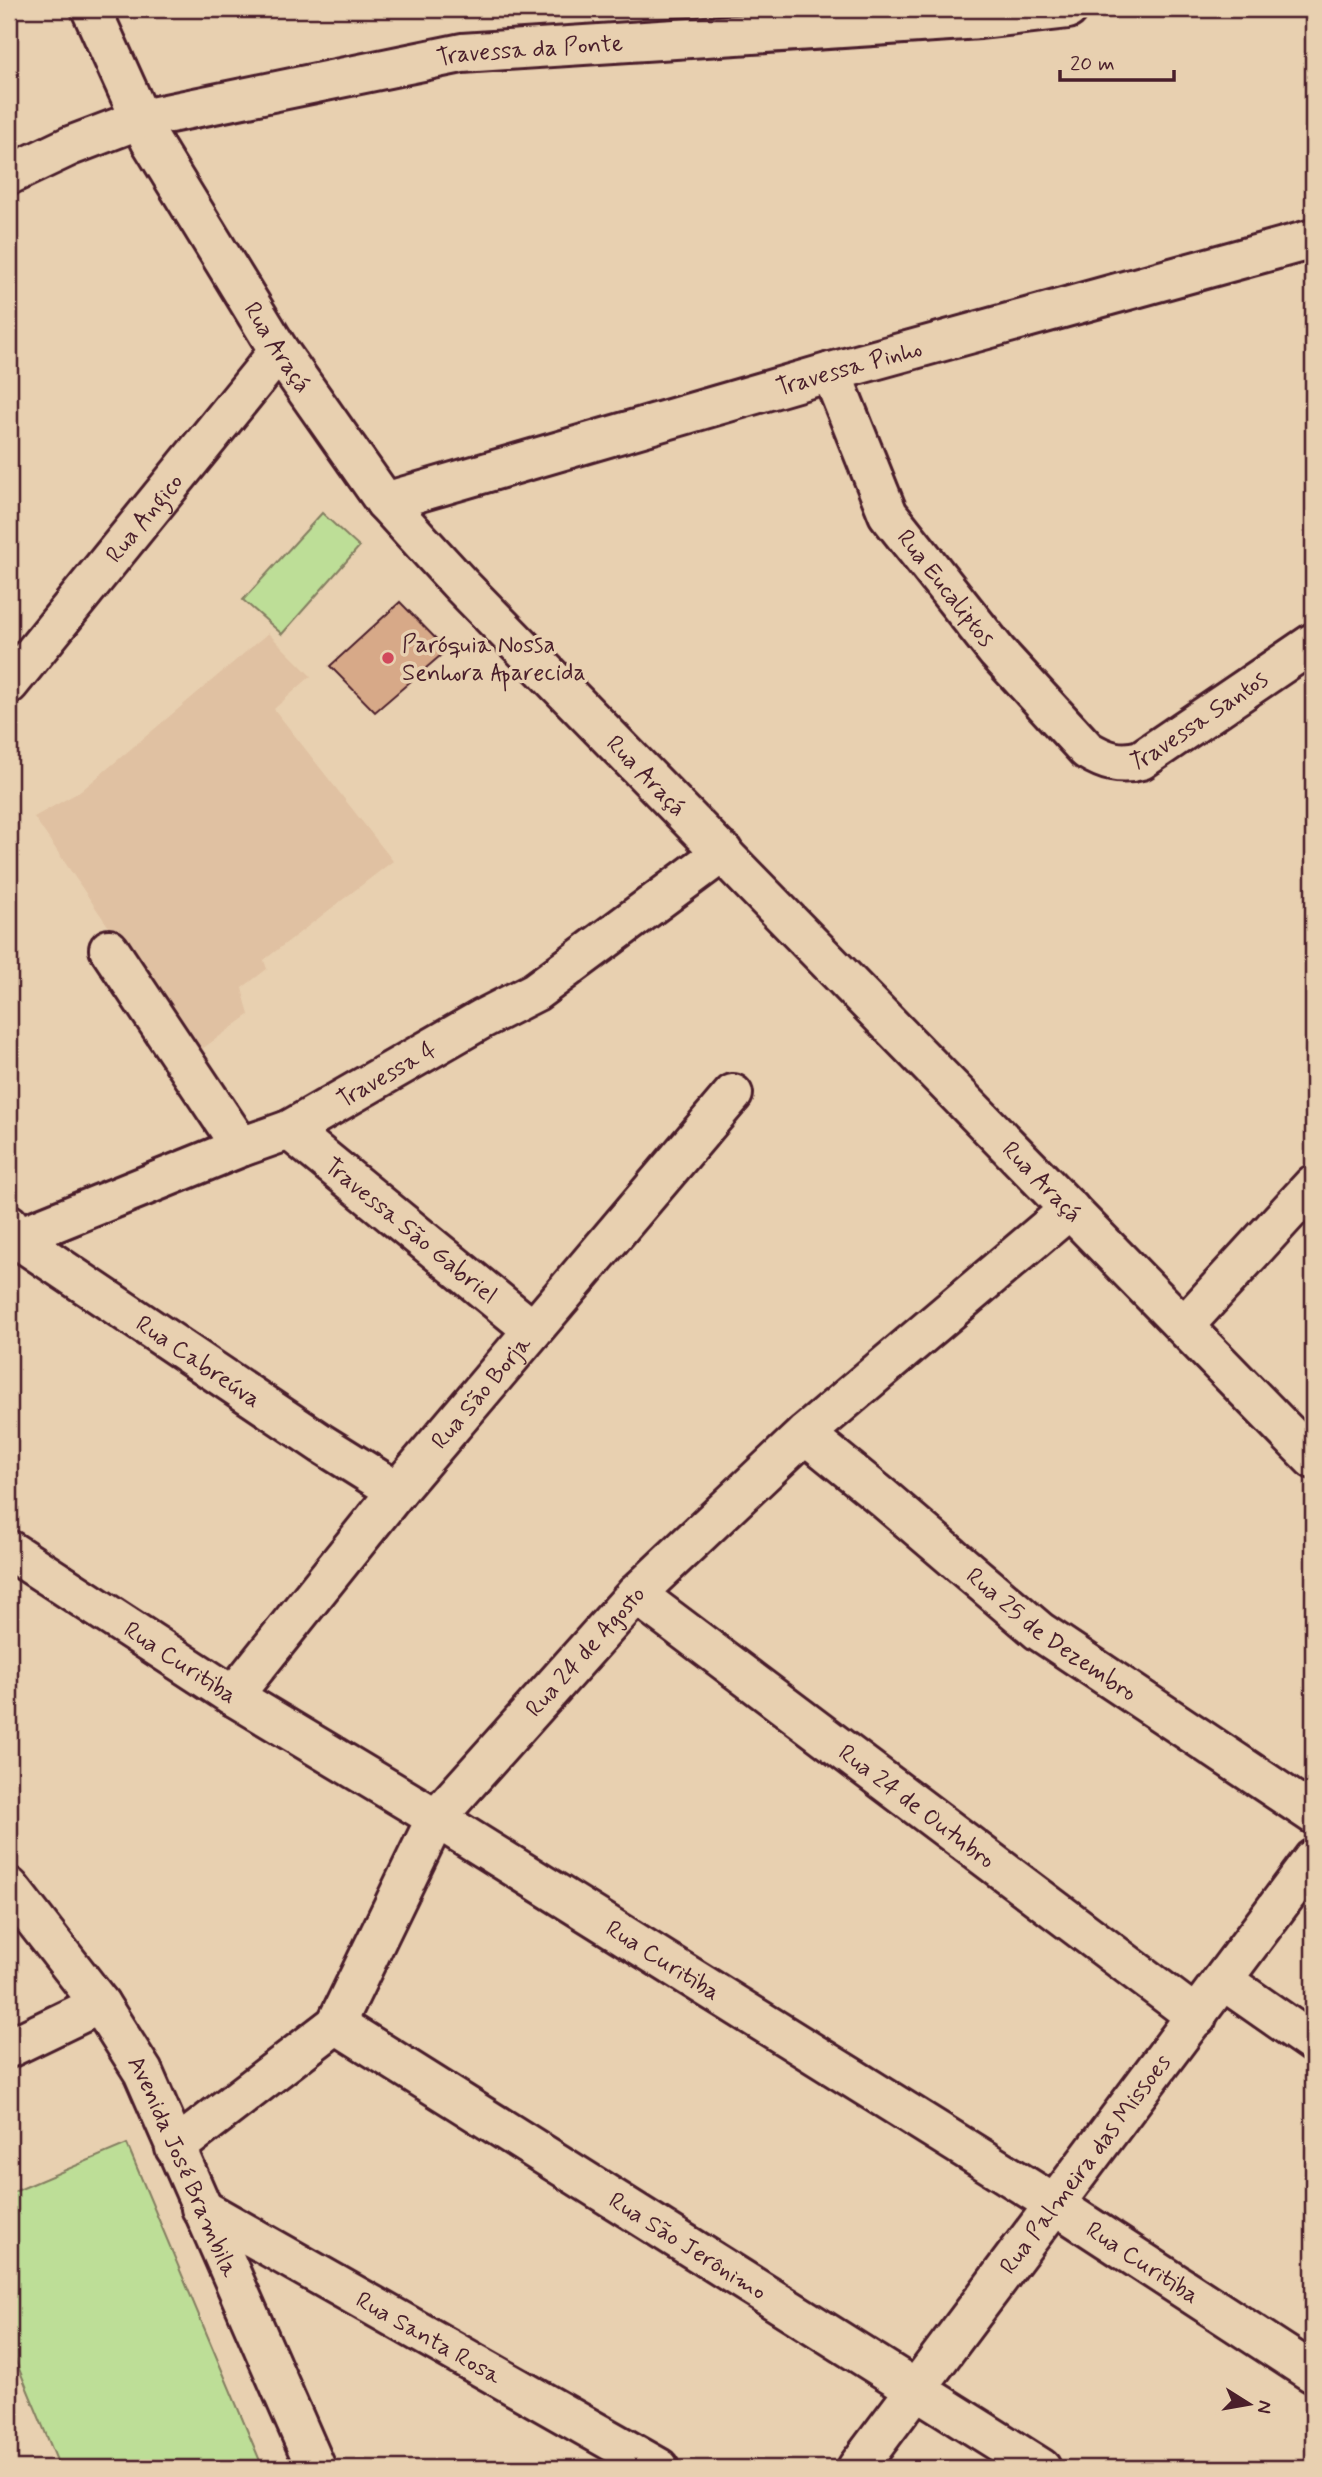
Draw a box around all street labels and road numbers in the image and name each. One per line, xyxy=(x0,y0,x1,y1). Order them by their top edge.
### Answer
street label: Travessa da Ponte xyxy=(434,28,624,75)
street label: Rua Araçá xyxy=(236,297,318,399)
street label: Travessa Pinho xyxy=(773,334,926,404)
street label: Rua Angico xyxy=(99,468,191,570)
street label: Rua Eucaliptos xyxy=(889,524,1001,654)
street label: Travessa Santos xyxy=(1127,664,1274,779)
street label: Rua Araçá xyxy=(599,729,692,824)
street label: Travessa 4 xyxy=(332,1034,443,1116)
street label: Rua Araçá xyxy=(995,1135,1088,1230)
street label: Travessa São Gabriel xyxy=(317,1151,503,1311)
street label: Rua Cabreúva xyxy=(129,1309,267,1416)
street label: Rua São Borja xyxy=(425,1329,539,1456)
street label: Rua 25 de Dezembro xyxy=(959,1561,1142,1709)
street label: Rua 24 de Agosto xyxy=(519,1579,652,1724)
street label: Rua Curitiba xyxy=(117,1615,242,1711)
street label: Rua 24 de Outubro xyxy=(832,1738,1001,1876)
street label: Rua Curitiba xyxy=(599,1914,725,2008)
street label: Rua Palmeira das Missoes xyxy=(993,2048,1179,2281)
street label: Avenida José Brambila xyxy=(120,2050,245,2282)
street label: Rua São Jerônimo xyxy=(603,2186,772,2308)
street label: Rua Curitiba xyxy=(1080,2215,1205,2312)
street label: Rua Santa Rosa xyxy=(350,2285,507,2393)

